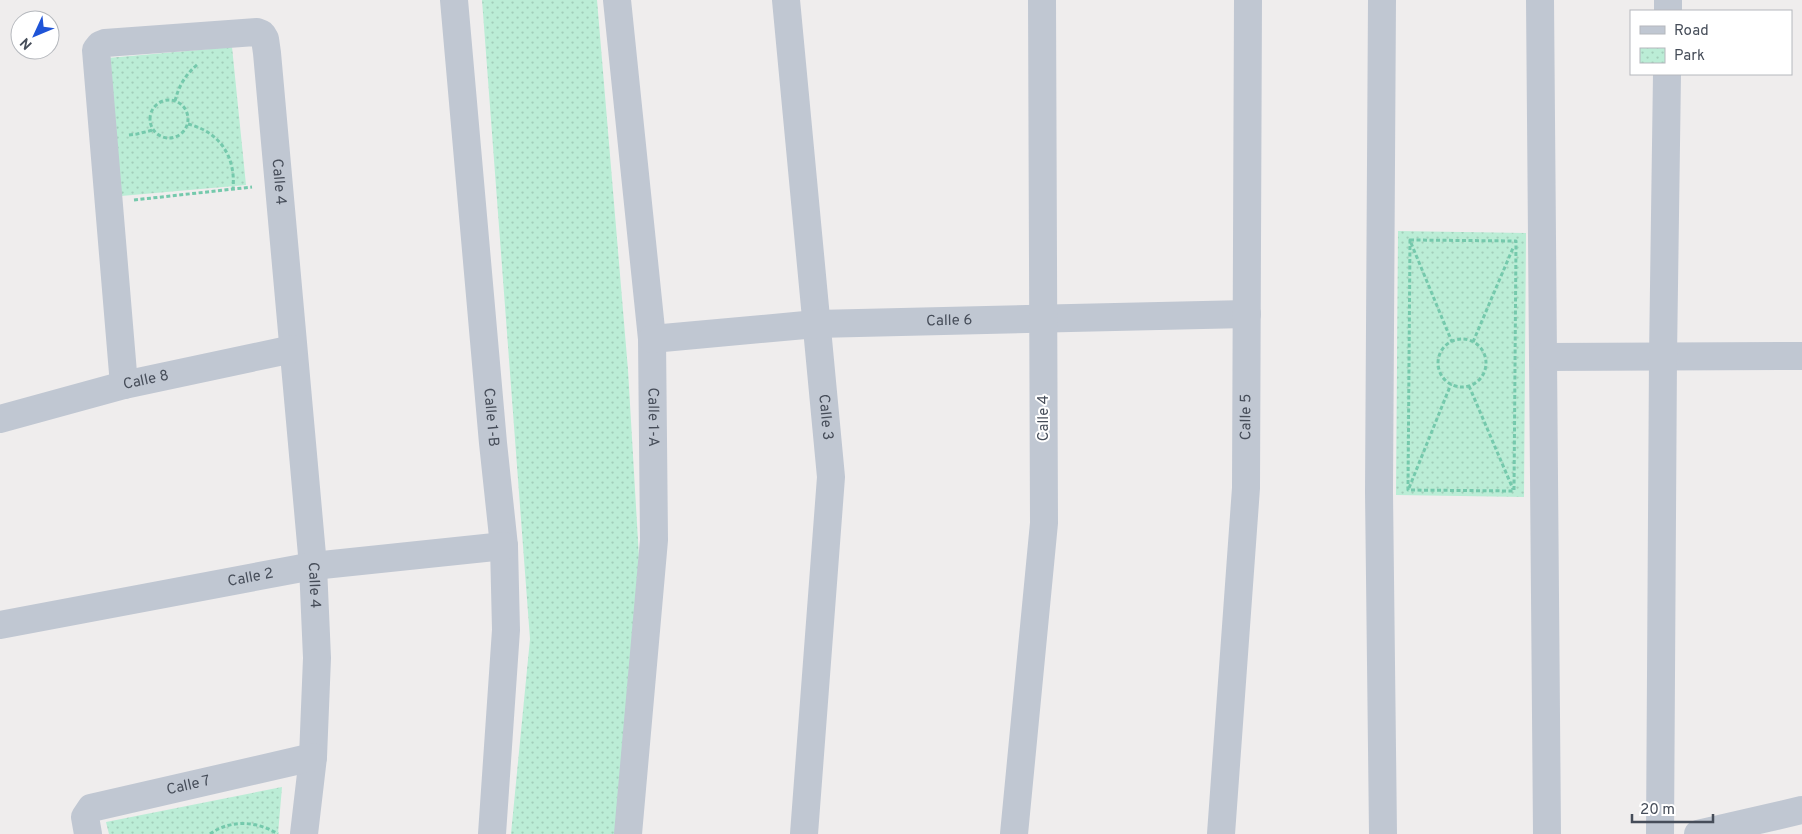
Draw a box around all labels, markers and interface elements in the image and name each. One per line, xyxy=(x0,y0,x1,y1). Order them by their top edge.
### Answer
north arrow xyxy=(10,10,60,60)
legend xyxy=(1630,10,1792,75)
text: Road xyxy=(1674,22,1709,41)
text: N xyxy=(17,33,36,53)
text: Park xyxy=(1674,47,1705,66)
street label: Calle 4 xyxy=(267,158,290,206)
street label: Calle 6 xyxy=(926,311,973,331)
street label: Calle 8 xyxy=(121,366,171,394)
street label: Calle 1-B xyxy=(479,387,503,448)
street label: Calle 1-A xyxy=(643,387,663,447)
street label: Calle 3 xyxy=(814,393,837,441)
street label: Calle 5 xyxy=(1237,394,1256,440)
street label: Calle 4 xyxy=(1035,395,1054,441)
street label: Calle 4 xyxy=(303,562,324,609)
street label: Calle 2 xyxy=(226,564,275,591)
street label: Calle 7 xyxy=(165,771,212,800)
scale bar xyxy=(1632,792,1713,824)
text: 20 m xyxy=(1640,801,1675,820)

